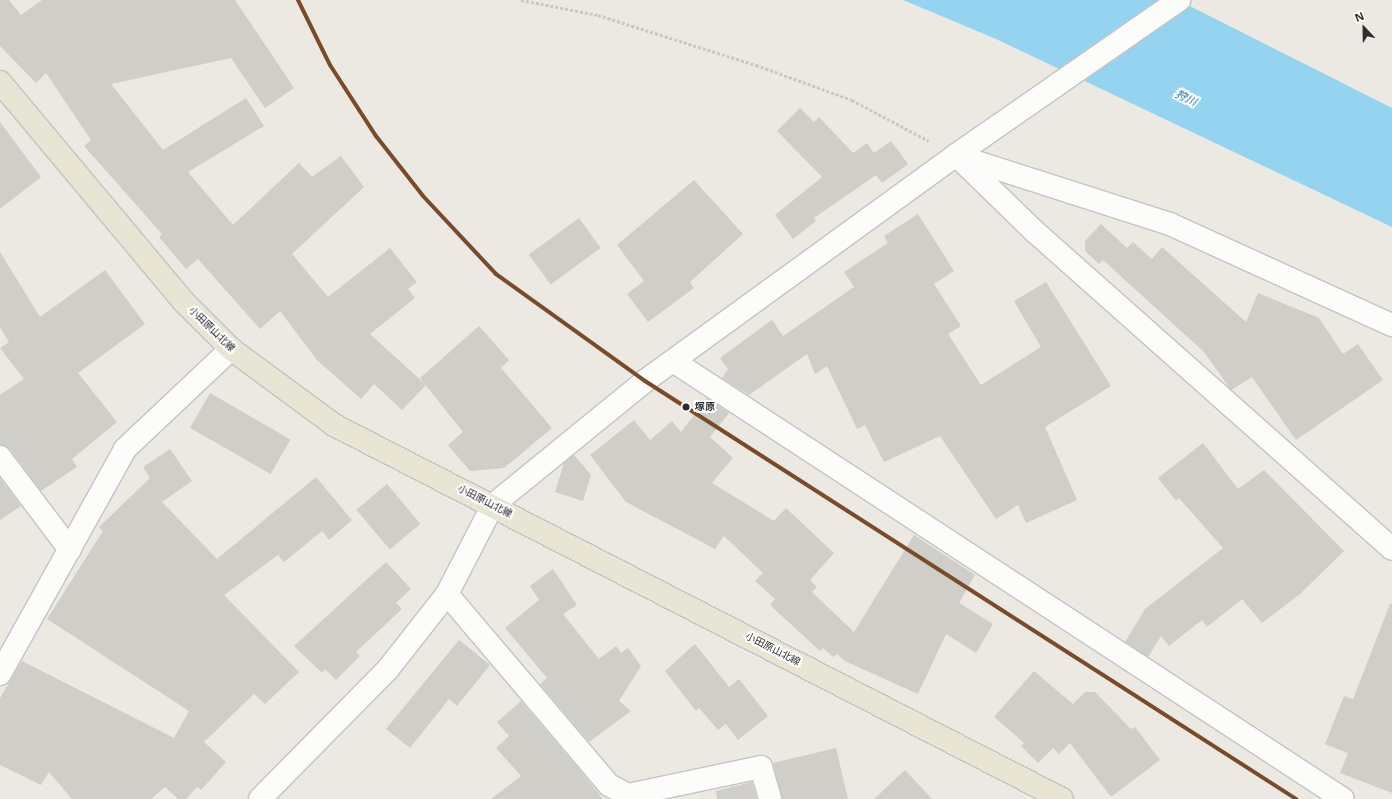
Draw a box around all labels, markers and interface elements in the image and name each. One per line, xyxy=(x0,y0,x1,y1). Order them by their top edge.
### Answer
north arrow xyxy=(1344,8,1384,48)
text: N xyxy=(1352,8,1366,25)
water label: 狩川 xyxy=(1173,87,1199,109)
street label: 小田原山北線 xyxy=(186,304,238,354)
marker: 塚原 xyxy=(680,401,692,413)
place label: 塚原 xyxy=(695,401,715,413)
street label: 小田原山北線 xyxy=(456,482,514,520)
street label: 小田原山北線 xyxy=(744,630,802,668)

